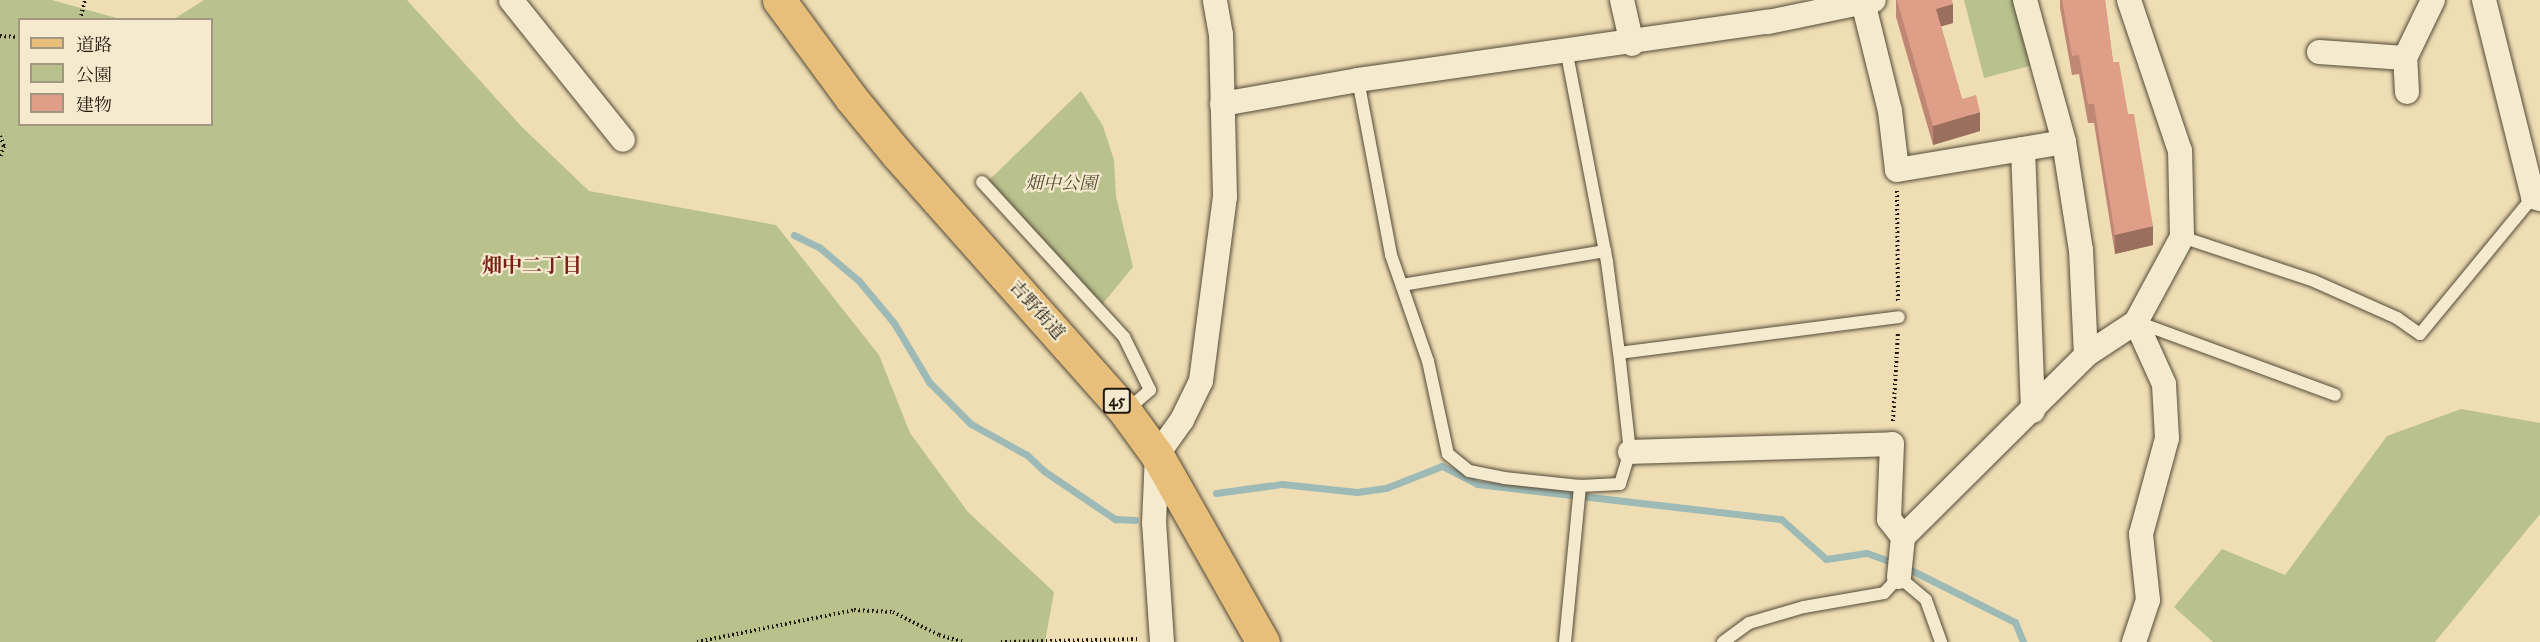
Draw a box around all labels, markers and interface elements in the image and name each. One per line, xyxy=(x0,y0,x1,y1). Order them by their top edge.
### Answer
legend xyxy=(18,18,213,126)
text: 道路 xyxy=(76,34,112,56)
text: 公園 xyxy=(76,64,112,86)
text: 建物 xyxy=(76,94,112,116)
park label: 畑中公園 xyxy=(1025,172,1097,194)
district label: 畑中二丁目 xyxy=(482,253,582,277)
street label: 吉野街道 xyxy=(1005,276,1069,344)
road number: 45 xyxy=(1102,388,1132,414)

